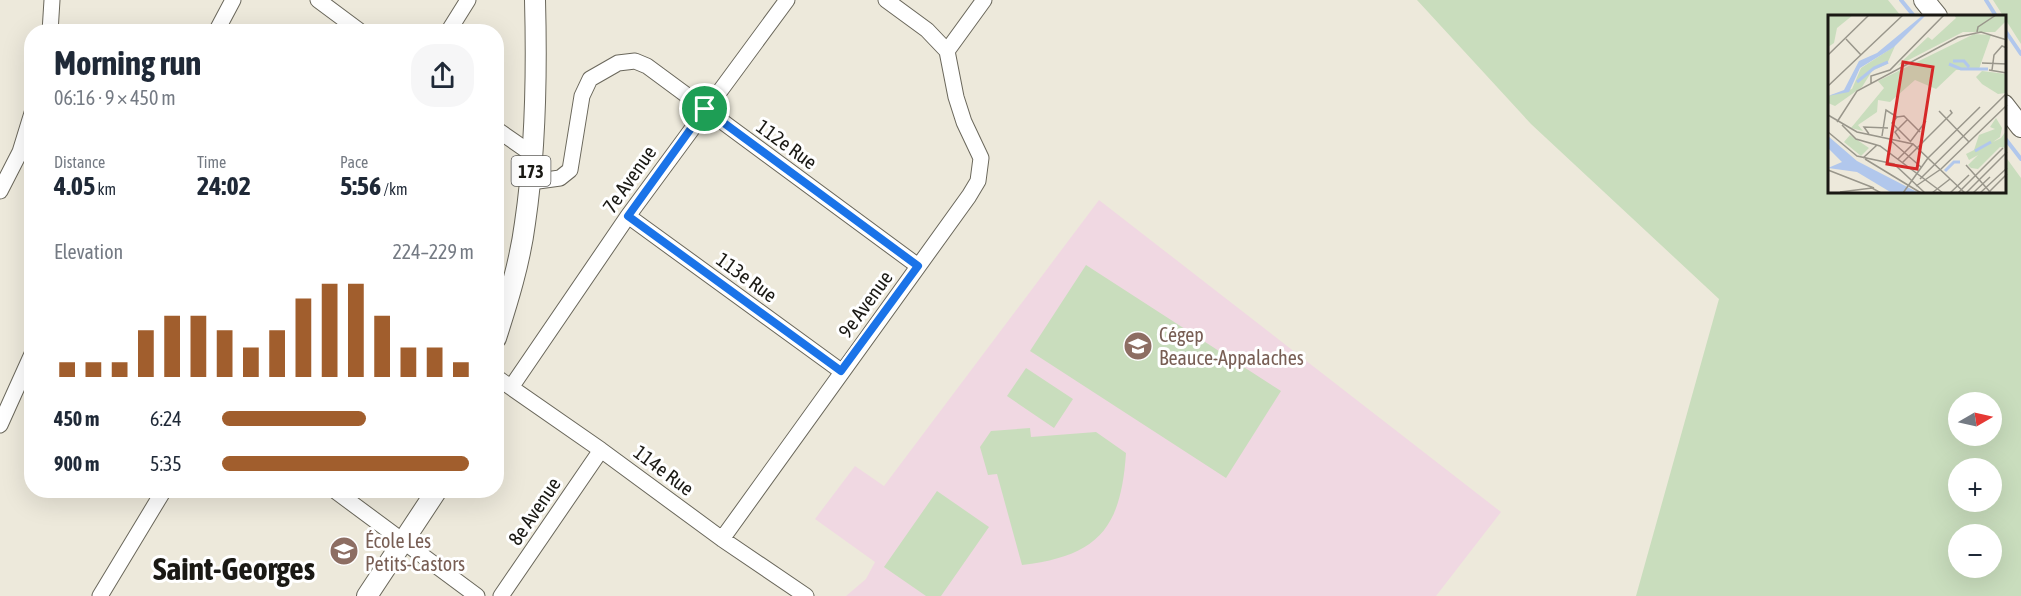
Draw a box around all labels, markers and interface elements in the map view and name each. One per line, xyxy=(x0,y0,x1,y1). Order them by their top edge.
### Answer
inset map xyxy=(1828,15,2006,194)
text: Morning run xyxy=(54,44,201,82)
button: share xyxy=(411,44,474,107)
pin xyxy=(679,83,730,134)
text: 06:16 · 9 × 450 m xyxy=(54,86,176,109)
icon: arrive xyxy=(688,92,721,125)
street label: 112e Rue xyxy=(752,114,822,174)
street label: 7e Avenue xyxy=(598,141,660,217)
text: Distance xyxy=(54,153,105,171)
text: Time xyxy=(197,153,226,171)
text: Pace xyxy=(340,153,368,171)
road number: 173 xyxy=(512,156,550,186)
text: 4.05 xyxy=(54,171,95,201)
text: 24:02 xyxy=(197,171,251,201)
text: 5:56 xyxy=(340,171,381,201)
text: km xyxy=(95,180,116,198)
text: /km xyxy=(381,180,407,198)
text: Elevation xyxy=(54,240,123,263)
text: 224–229 m xyxy=(392,240,474,263)
street label: 113e Rue xyxy=(712,247,782,307)
street label: 9e Avenue xyxy=(833,266,897,342)
place label: Cégep Beauce-Appalaches xyxy=(1159,323,1304,369)
school or university icon: Cégep Beauce-Appalaches xyxy=(1122,330,1154,362)
north arrow xyxy=(1948,392,2002,446)
map controls xyxy=(1948,392,2002,578)
text: 450 m xyxy=(54,407,99,430)
text: 6:24 xyxy=(150,407,182,430)
street label: 114e Rue xyxy=(630,440,698,500)
text: 900 m xyxy=(54,452,99,475)
text: 5:35 xyxy=(150,452,182,475)
button: + xyxy=(1948,458,2002,512)
street label: 8e Avenue xyxy=(503,473,565,549)
button: − xyxy=(1948,524,2002,578)
place label: École Les Petits-Castors xyxy=(365,529,465,575)
school or university icon: École Les Petits-Castors xyxy=(328,535,360,567)
district label: Saint-Georges xyxy=(153,550,315,587)

